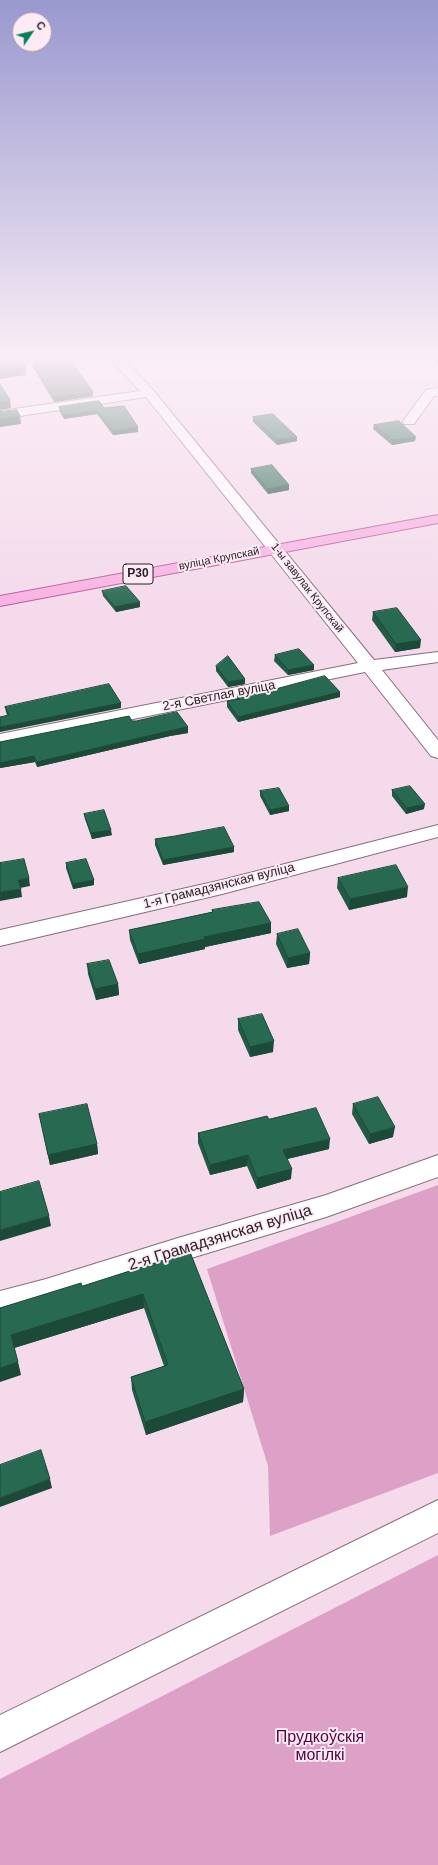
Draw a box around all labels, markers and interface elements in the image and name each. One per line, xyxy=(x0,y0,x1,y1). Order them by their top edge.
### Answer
north arrow xyxy=(12,12,52,52)
text: С xyxy=(34,19,48,32)
street label: 1-ы завулак Крупскай xyxy=(268,541,346,635)
street label: вуліца Крупскай xyxy=(178,545,260,573)
road number: Р30 xyxy=(123,564,153,584)
street label: 2-я Светлая вуліца xyxy=(161,677,277,715)
street label: 1-я Грамадзянская вуліца xyxy=(142,860,296,912)
street label: 2-я Грамадзянская вуліца xyxy=(126,1201,314,1275)
park label: Прудкоўскія могілкі xyxy=(276,1728,364,1766)

